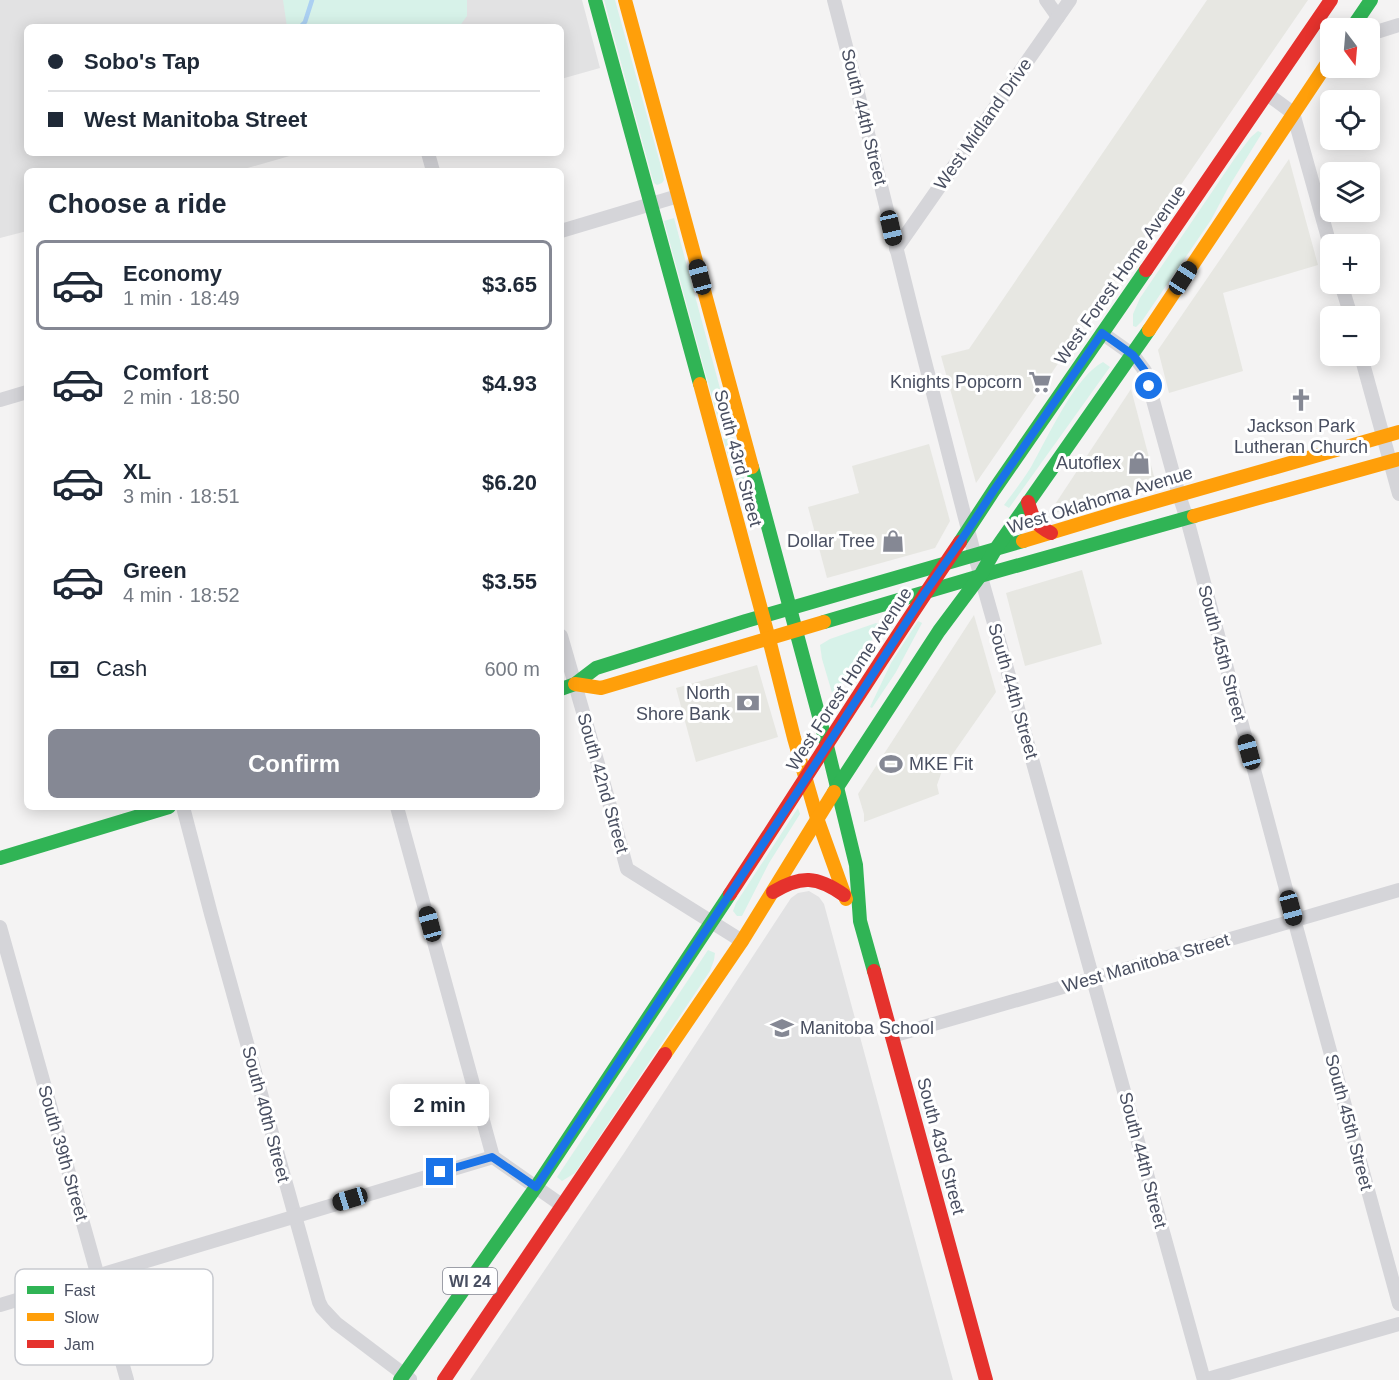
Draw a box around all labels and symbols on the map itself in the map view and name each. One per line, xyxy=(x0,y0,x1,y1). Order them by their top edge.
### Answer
north arrow xyxy=(1320,18,1380,78)
street label: South 44th Street xyxy=(837,47,891,187)
street label: West Midland Drive xyxy=(930,54,1036,194)
street label: West Forest Home Avenue xyxy=(1050,181,1190,369)
car xyxy=(878,208,904,248)
car xyxy=(687,257,713,297)
car xyxy=(1166,258,1200,298)
supermarket icon: Knights Popcorn xyxy=(1027,369,1053,395)
place label: Knights Popcorn xyxy=(890,372,1022,392)
route start xyxy=(1135,372,1162,399)
street label: South 43rd Street xyxy=(710,387,766,529)
church icon: Jackson Park Lutheran Church xyxy=(1288,387,1314,413)
place label: Jackson Park Lutheran Church xyxy=(1234,416,1368,457)
shop icon: Autoflex xyxy=(1126,450,1152,476)
place label: Autoflex xyxy=(1056,453,1121,473)
street label: West Oklahoma Avenue xyxy=(1005,462,1195,538)
shop icon: Dollar Tree xyxy=(880,528,906,554)
place label: Dollar Tree xyxy=(787,531,875,551)
street label: South 45th Street xyxy=(1194,583,1250,723)
street label: West Forest Home Avenue xyxy=(782,584,916,774)
street label: South 44th Street xyxy=(984,621,1042,761)
place label: North Shore Bank xyxy=(636,683,731,724)
bank icon: North Shore Bank xyxy=(735,690,761,716)
street label: South 42nd Street xyxy=(573,710,633,856)
car xyxy=(1236,732,1262,772)
sports icon: MKE Fit xyxy=(878,751,904,777)
place label: MKE Fit xyxy=(909,754,973,774)
car xyxy=(1278,888,1304,928)
car xyxy=(417,904,443,944)
street label: West Manitoba Street xyxy=(1060,930,1232,996)
school or university icon: Manitoba School xyxy=(769,1015,795,1041)
place label: Manitoba School xyxy=(800,1018,934,1038)
street label: South 40th Street xyxy=(238,1044,294,1184)
street label: South 45th Street xyxy=(1321,1052,1377,1192)
street label: South 43rd Street xyxy=(913,1075,969,1217)
street label: South 39th Street xyxy=(34,1083,92,1223)
callout: 2 min xyxy=(390,1085,490,1127)
street label: South 44th Street xyxy=(1115,1090,1171,1230)
route end xyxy=(426,1158,453,1185)
car xyxy=(330,1185,370,1213)
road number: WI 24 xyxy=(443,1268,497,1294)
legend xyxy=(15,1269,213,1365)
text: Fast xyxy=(64,1282,96,1299)
text: Slow xyxy=(64,1309,99,1326)
text: Jam xyxy=(64,1336,94,1353)

